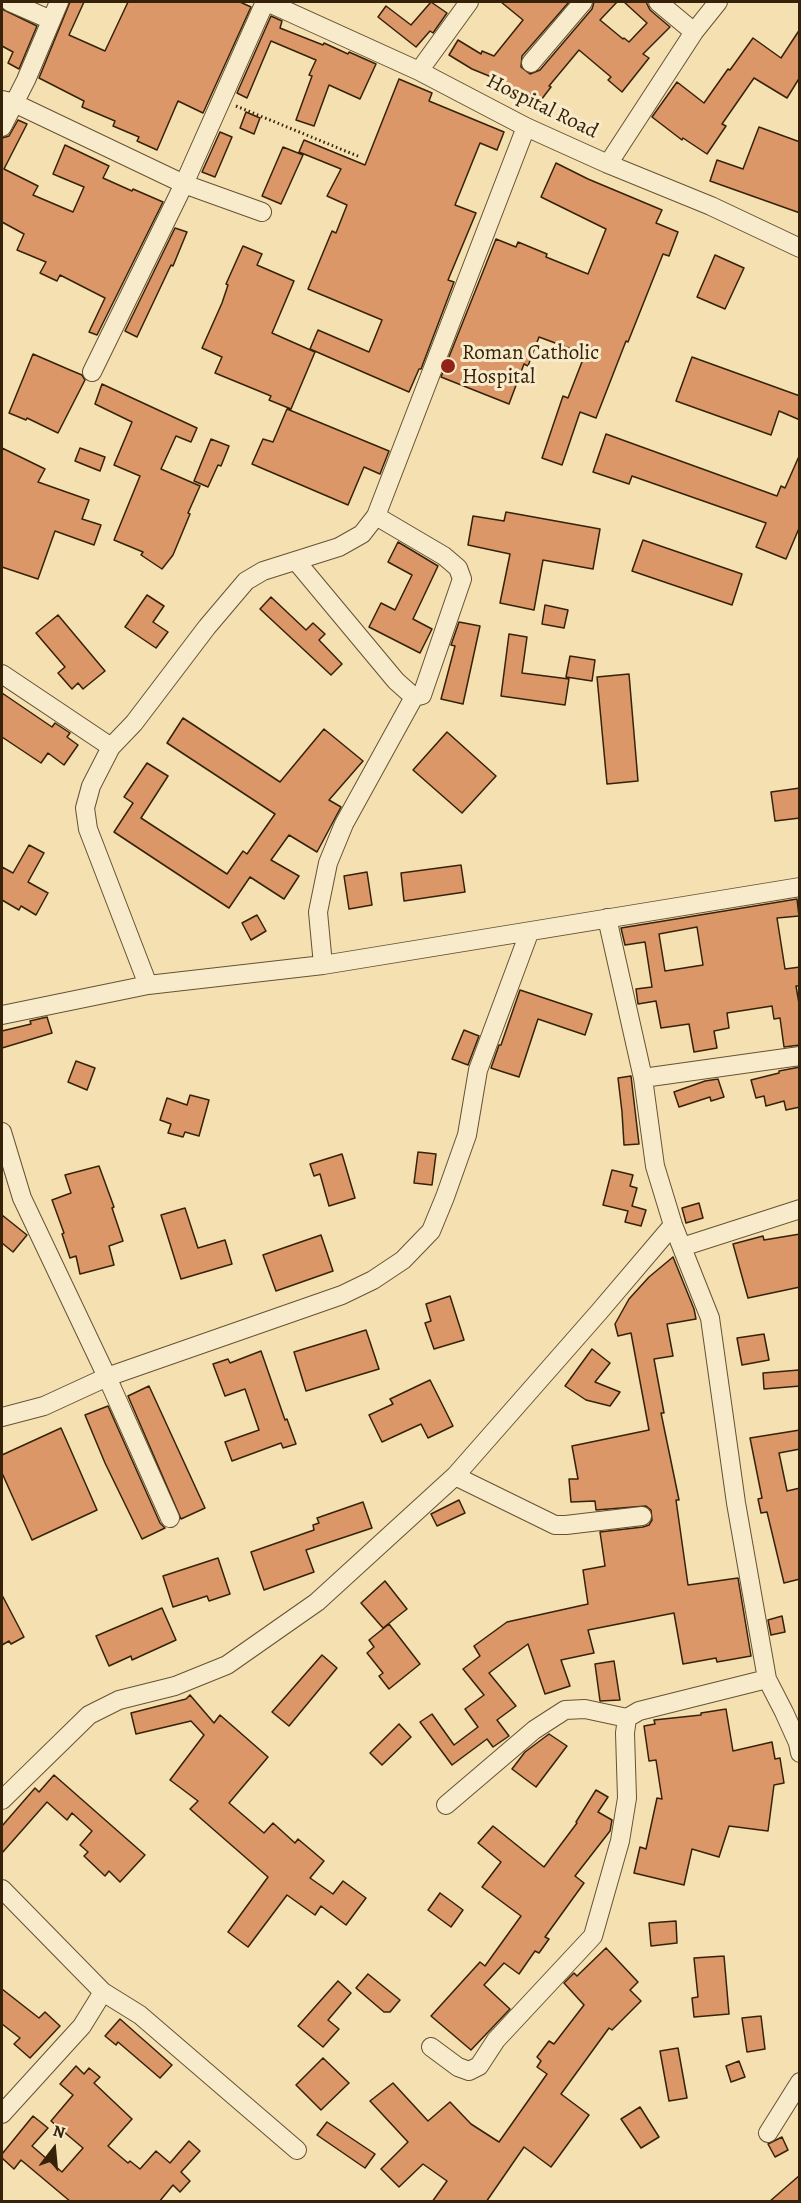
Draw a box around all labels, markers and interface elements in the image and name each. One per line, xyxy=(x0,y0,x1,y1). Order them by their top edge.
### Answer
street label: Hospital Road xyxy=(482,69,602,145)
place label: Roman Catholic Hospital xyxy=(462,341,599,391)
marker: Roman Catholic Hospital xyxy=(439,357,457,375)
north arrow xyxy=(24,2119,84,2179)
text: N xyxy=(50,2120,68,2144)

